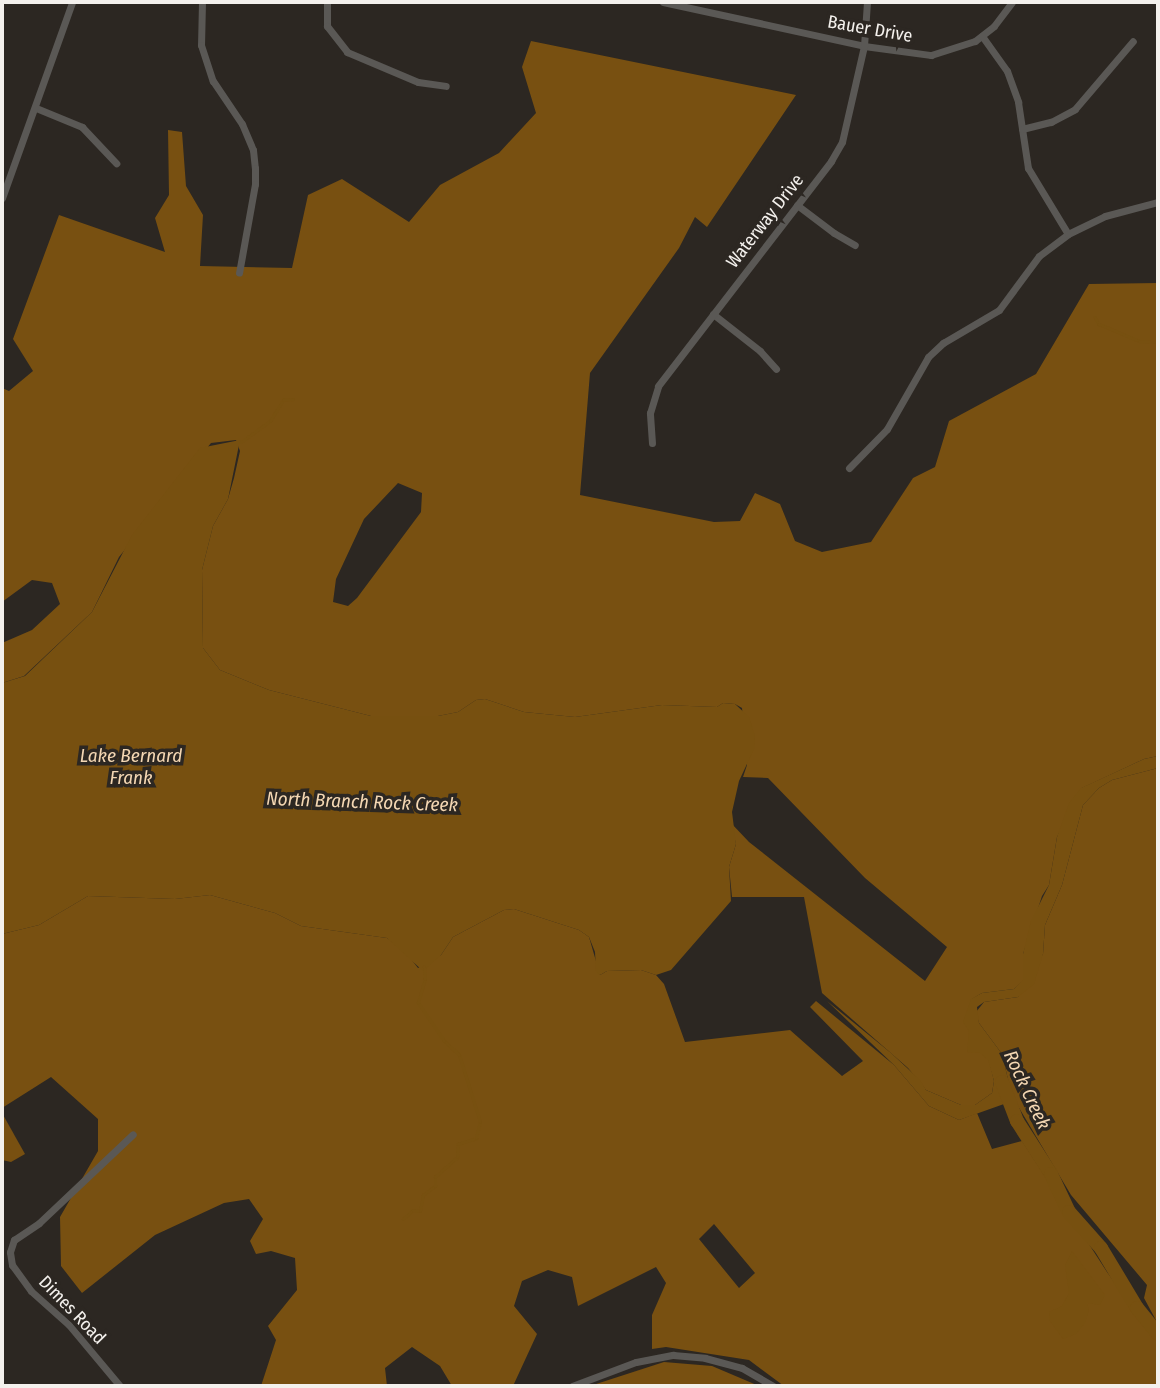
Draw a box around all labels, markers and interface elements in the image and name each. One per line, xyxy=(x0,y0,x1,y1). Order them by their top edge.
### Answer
street label: Bauer Drive xyxy=(826,11,914,47)
street label: Waterway Drive xyxy=(722,170,808,272)
water label: Lake Bernard Frank xyxy=(80,745,182,789)
water label: North Branch Rock Creek xyxy=(266,787,458,817)
water label: Rock Creek xyxy=(999,1047,1055,1133)
street label: Dimes Road xyxy=(34,1271,110,1349)

